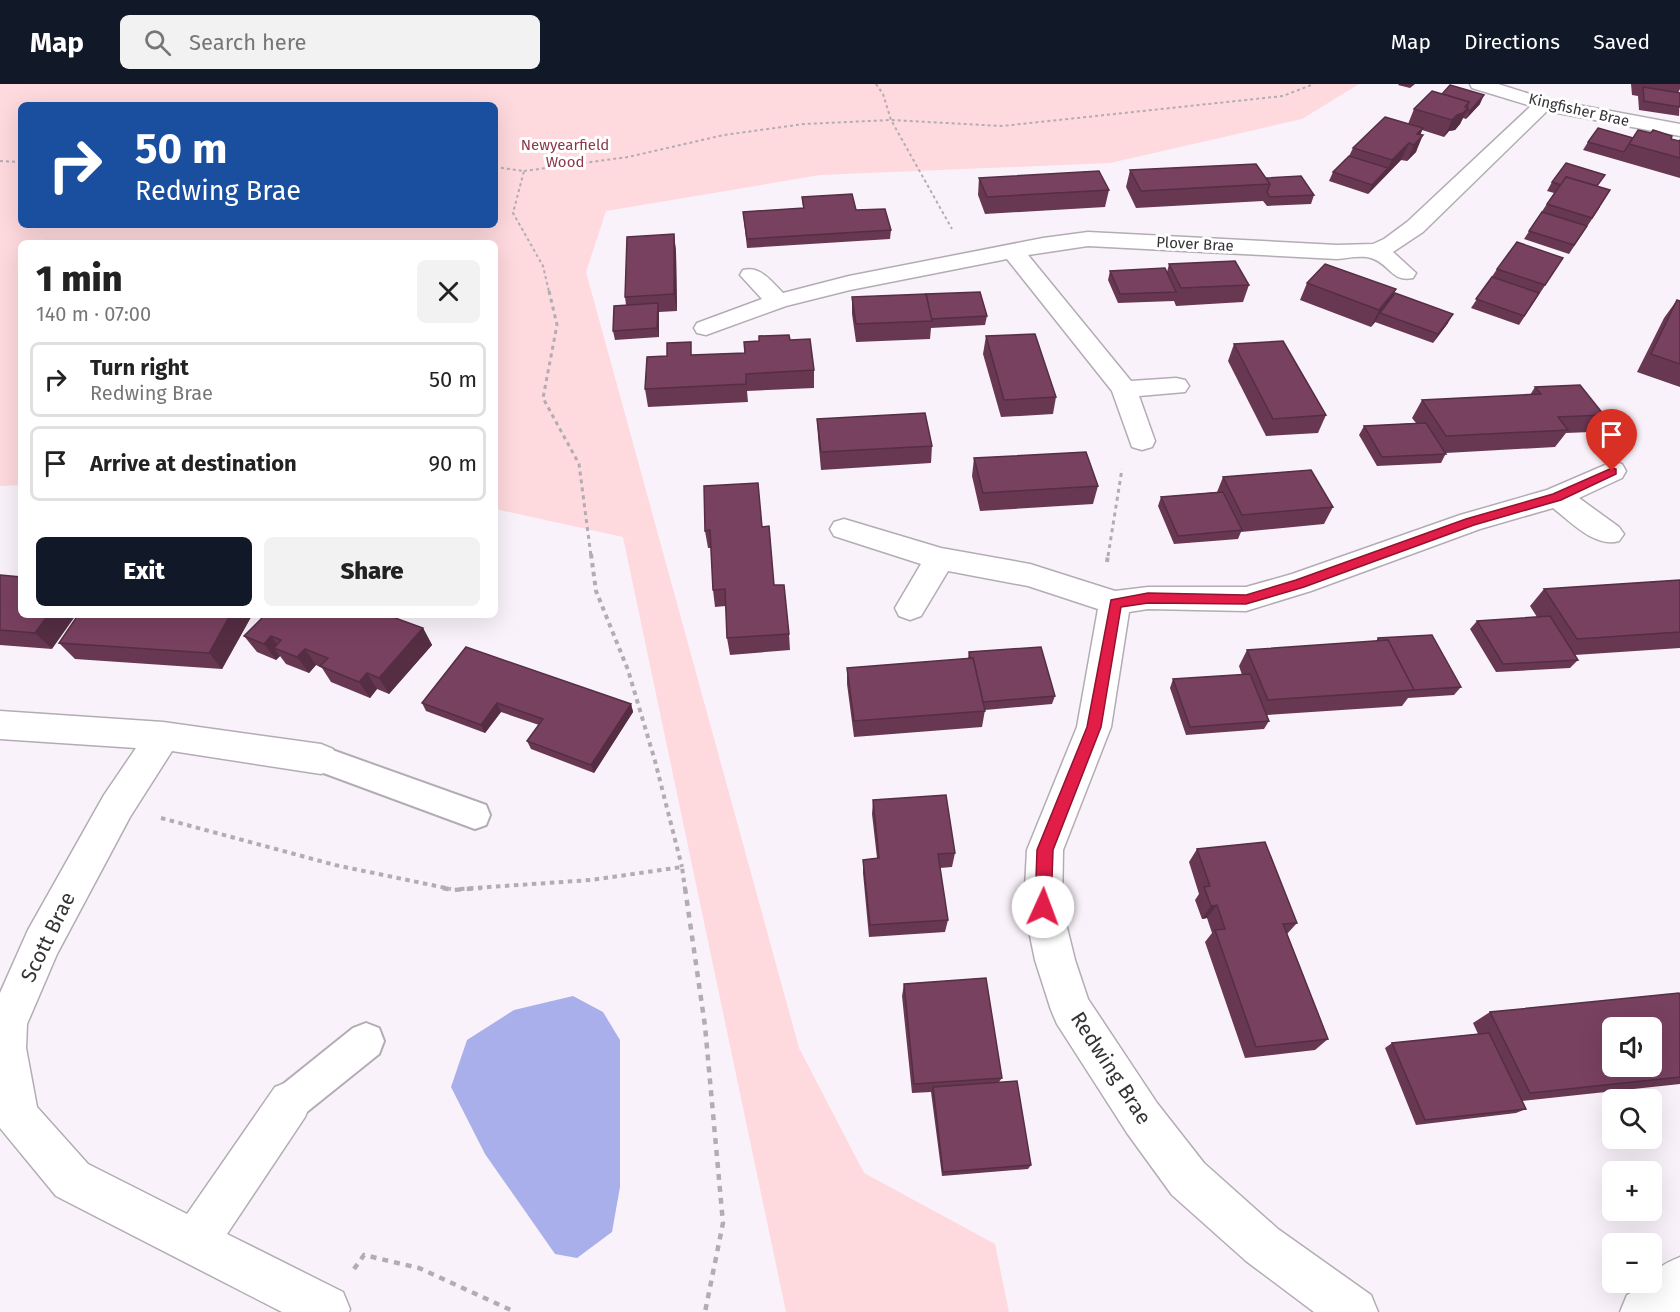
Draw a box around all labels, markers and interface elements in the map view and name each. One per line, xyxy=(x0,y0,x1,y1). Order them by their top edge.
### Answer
search box xyxy=(120,15,540,69)
text: Map xyxy=(30,26,84,59)
icon: search xyxy=(141,26,174,59)
text: Search here xyxy=(189,29,307,56)
text: Map xyxy=(1391,29,1431,55)
text: Directions xyxy=(1464,29,1560,55)
text: Saved xyxy=(1593,29,1650,55)
street label: Kingfisher Brae xyxy=(1527,90,1631,130)
text: 50 m xyxy=(135,124,228,174)
icon: right xyxy=(36,126,114,204)
park label: Newyearfield Wood xyxy=(521,136,609,171)
text: Redwing Brae xyxy=(135,175,301,207)
street label: Plover Brae xyxy=(1156,233,1234,255)
text: 1 min xyxy=(36,257,122,301)
button: close xyxy=(417,260,480,323)
text: 140 m · 07:00 xyxy=(36,302,151,326)
text: Turn right xyxy=(90,354,189,381)
icon: right xyxy=(39,363,72,396)
text: 50 m xyxy=(429,366,477,393)
text: Redwing Brae xyxy=(90,381,213,405)
pin xyxy=(1586,409,1637,471)
icon: arrive xyxy=(1595,418,1628,451)
icon: arrive xyxy=(39,447,72,480)
text: Arrive at destination xyxy=(90,450,297,477)
text: 90 m xyxy=(428,450,477,477)
button: Exit xyxy=(36,537,252,606)
button: Share xyxy=(264,537,480,606)
position arrow xyxy=(1011,875,1075,939)
street label: Scott Brae xyxy=(15,888,81,986)
street label: Redwing Brae xyxy=(1065,1007,1157,1129)
map controls xyxy=(1602,1017,1662,1293)
button: sound xyxy=(1602,1017,1662,1077)
button: search xyxy=(1602,1089,1662,1149)
button: + xyxy=(1602,1161,1662,1221)
button: − xyxy=(1602,1233,1662,1293)

